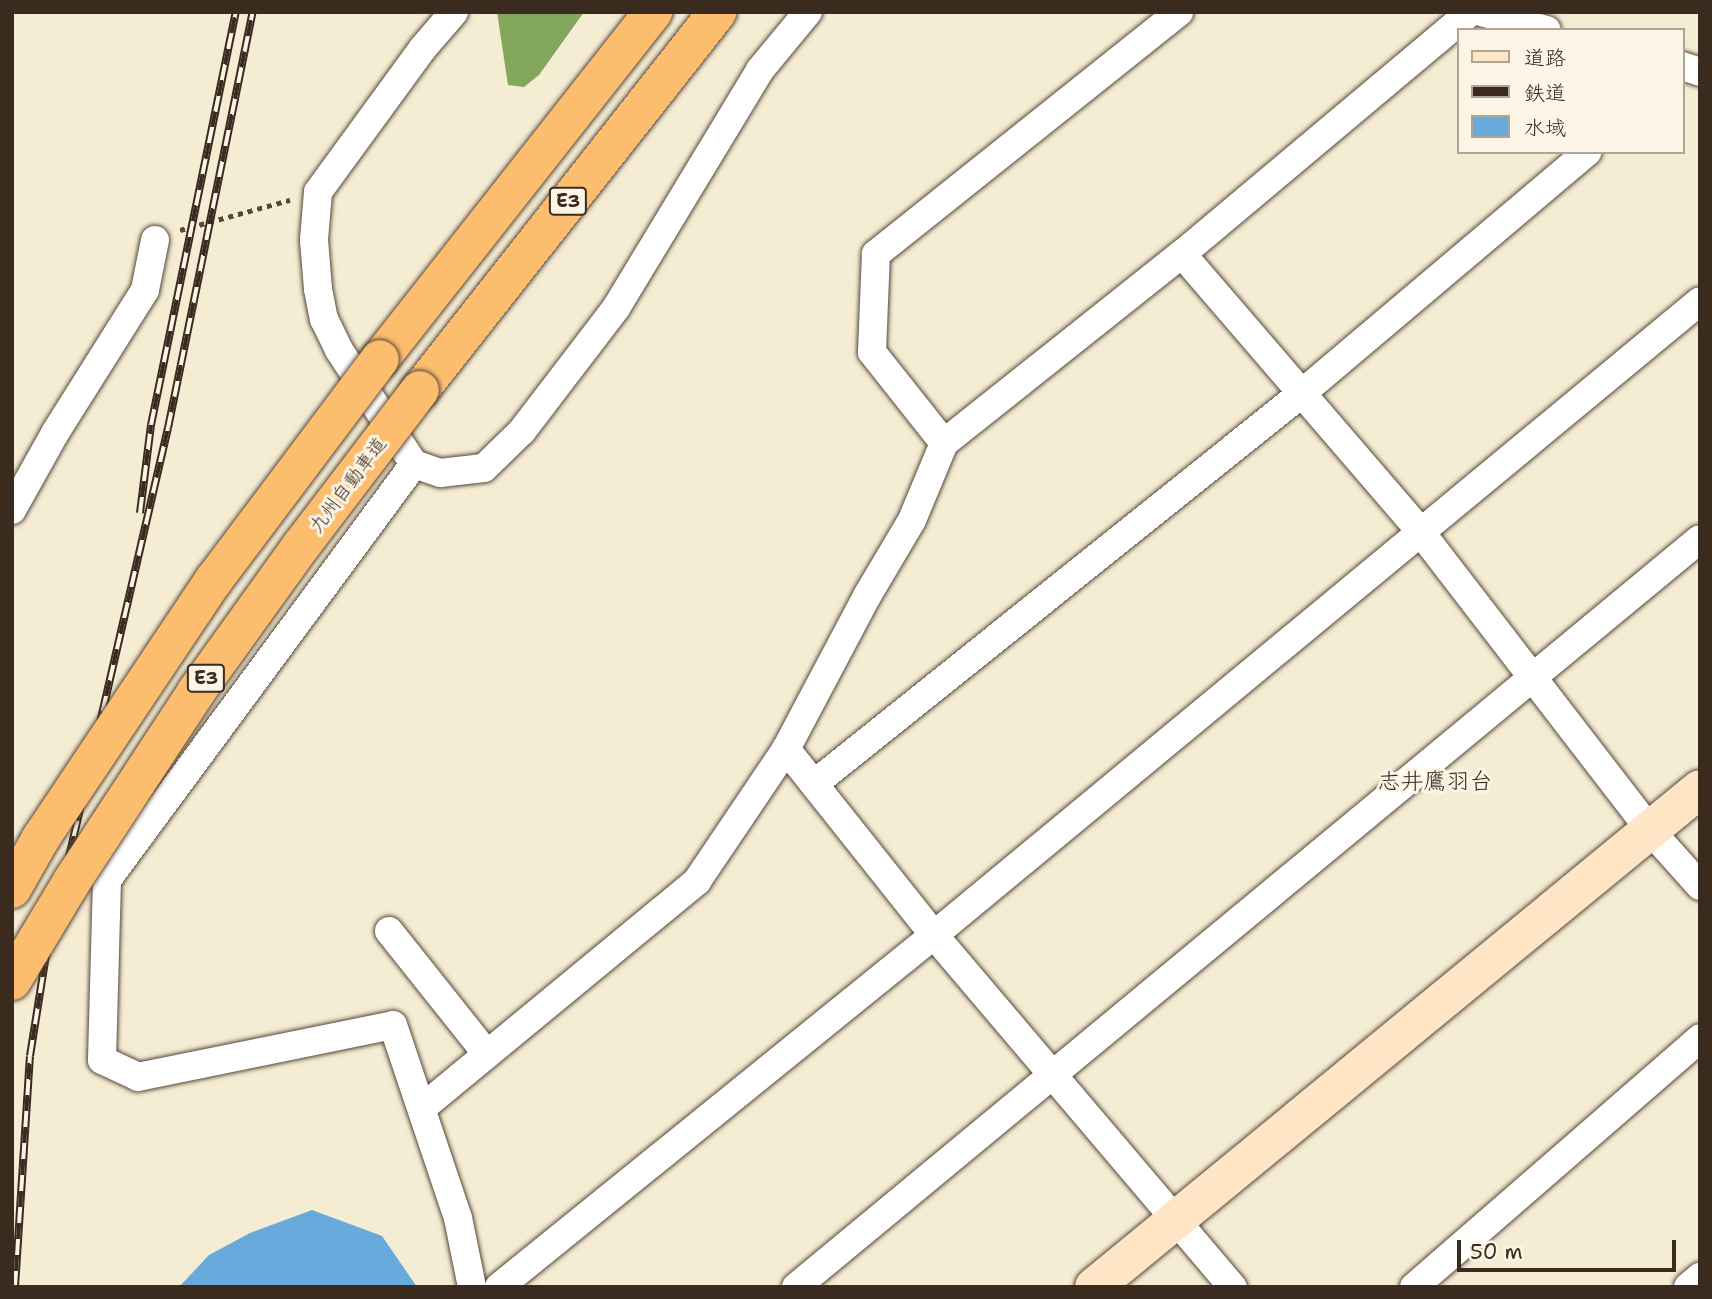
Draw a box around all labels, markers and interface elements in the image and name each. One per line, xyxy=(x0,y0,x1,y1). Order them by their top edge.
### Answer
legend xyxy=(1456,28,1684,154)
text: 道路 xyxy=(1524,44,1566,72)
text: 鉄道 xyxy=(1524,79,1566,107)
text: 水域 xyxy=(1524,114,1566,142)
road number: E3 xyxy=(549,186,587,216)
street label: 九州自動車道 xyxy=(305,433,391,537)
road number: E3 xyxy=(187,664,225,692)
district label: 志井鷹羽台 xyxy=(1378,767,1492,795)
scale bar xyxy=(1460,1226,1679,1270)
text: 50 m xyxy=(1470,1238,1523,1266)

